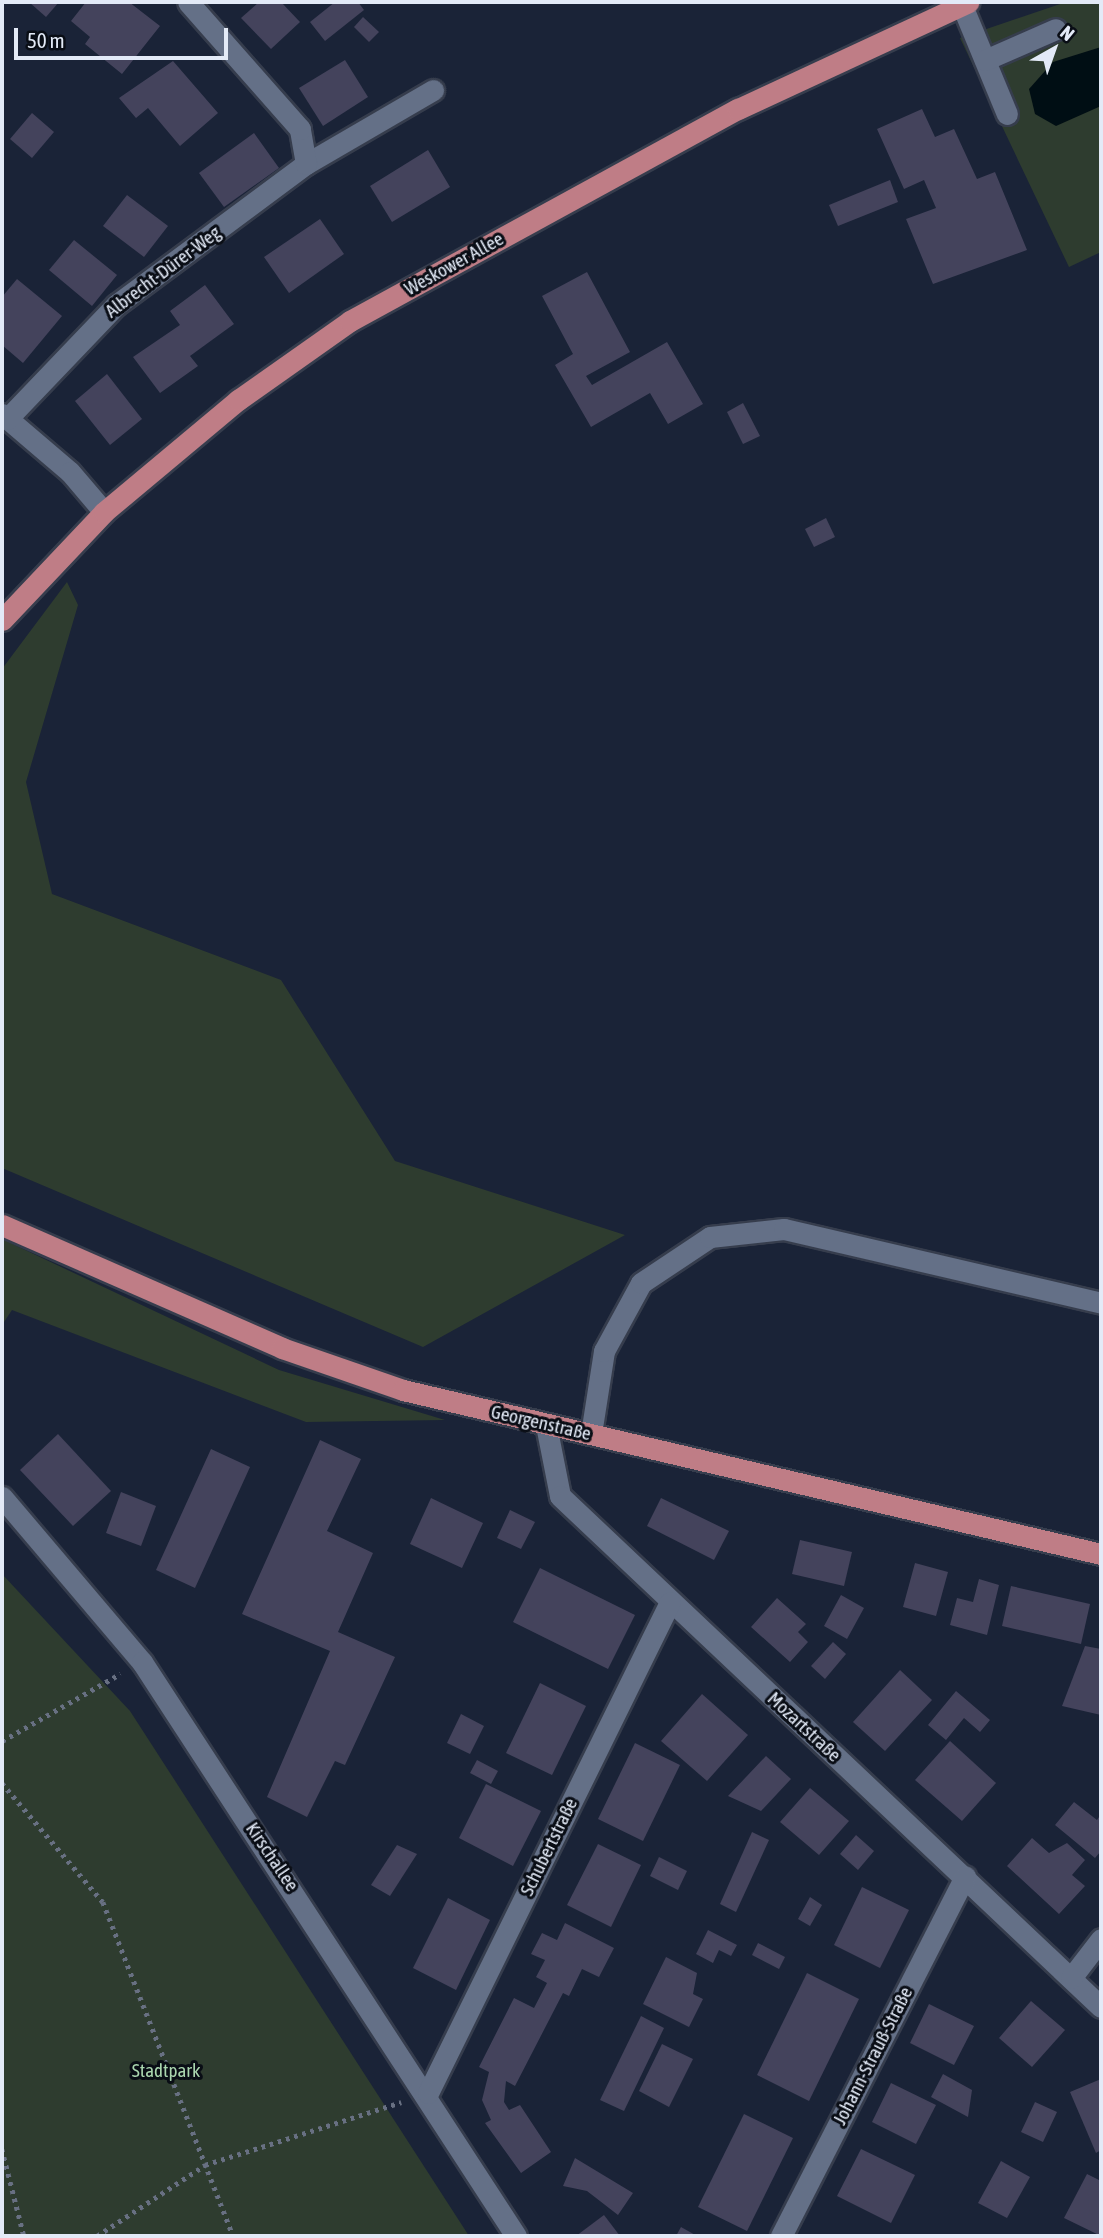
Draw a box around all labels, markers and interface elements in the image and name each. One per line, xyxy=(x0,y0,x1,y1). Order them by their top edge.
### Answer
scale bar xyxy=(18,14,231,58)
north arrow xyxy=(1019,14,1089,84)
text: N xyxy=(1056,21,1079,45)
text: 50 m xyxy=(27,28,65,52)
street label: Albrecht-Dürer-Weg xyxy=(101,221,225,323)
street label: Weskower Allee xyxy=(401,227,507,301)
street label: Georgenstraße xyxy=(489,1400,593,1446)
street label: Mozartstraße xyxy=(763,1687,845,1767)
street label: Schubertstraße xyxy=(516,1794,582,1900)
street label: Kirschallee xyxy=(241,1818,303,1896)
street label: Johann-Strauß-Straße xyxy=(828,1983,918,2129)
park label: Stadtpark xyxy=(132,2060,200,2082)

